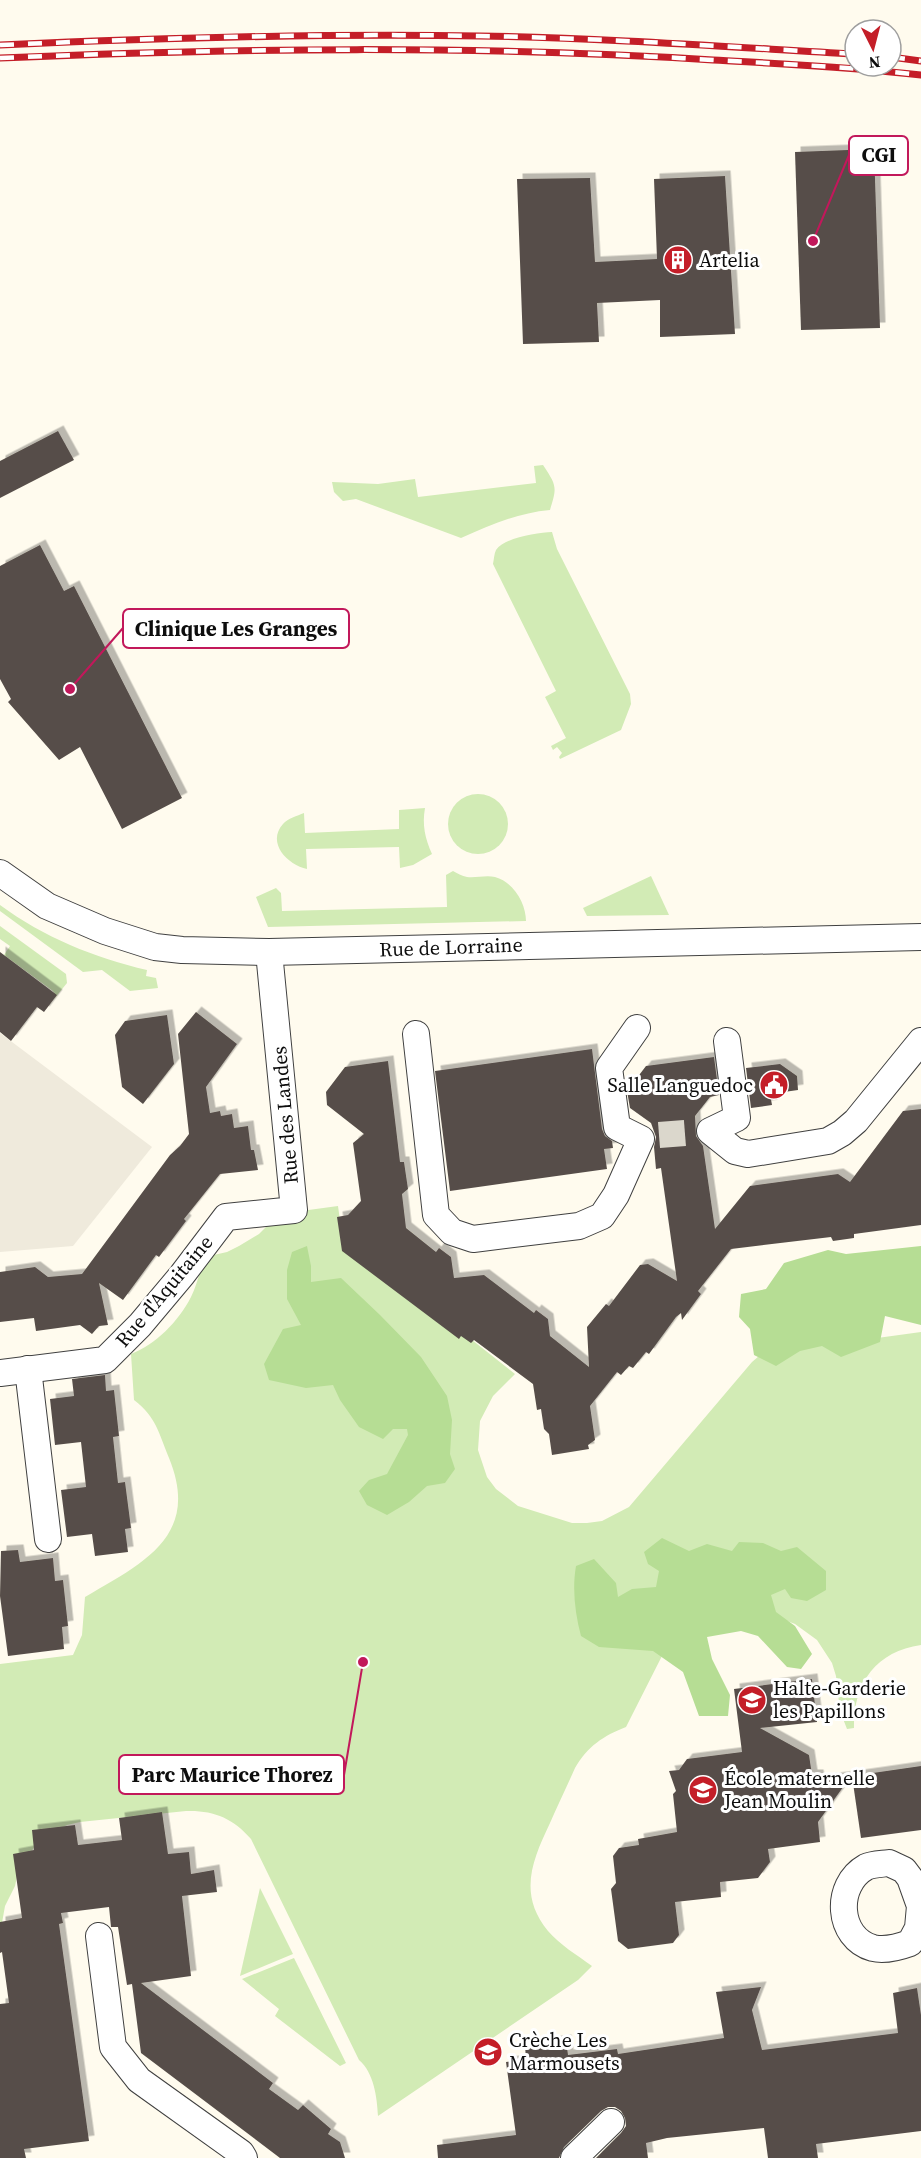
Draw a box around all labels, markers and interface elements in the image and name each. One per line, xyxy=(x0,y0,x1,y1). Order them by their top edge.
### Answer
north arrow xyxy=(843,18,903,78)
text: N xyxy=(867,51,882,75)
callout: CGI xyxy=(849,136,908,175)
text: CGI xyxy=(861,140,897,169)
building icon: Artelia xyxy=(662,244,694,276)
place label: Artelia xyxy=(699,246,761,274)
callout: Clinique Les Granges xyxy=(123,609,349,648)
text: Clinique Les Granges xyxy=(135,614,338,643)
street label: Rue de Lorraine xyxy=(379,931,523,963)
street label: Rue des Landes xyxy=(265,1045,305,1185)
public building icon: Salle Languedoc xyxy=(758,1069,790,1101)
place label: Salle Languedoc xyxy=(608,1071,753,1099)
street label: Rue d'Aquitaine xyxy=(109,1229,219,1353)
place label: Halte-Garderie les Papillons xyxy=(773,1674,906,1725)
school or university icon: Halte-Garderie les Papillons xyxy=(736,1684,768,1716)
callout: Parc Maurice Thorez xyxy=(119,1755,344,1794)
text: Parc Maurice Thorez xyxy=(132,1760,333,1789)
place label: École maternelle Jean Moulin xyxy=(723,1764,875,1815)
school or university icon: École maternelle Jean Moulin xyxy=(687,1774,719,1806)
place label: Crèche Les Marmousets xyxy=(509,2026,620,2077)
school or university icon: Crèche Les Marmousets xyxy=(472,2036,504,2068)

